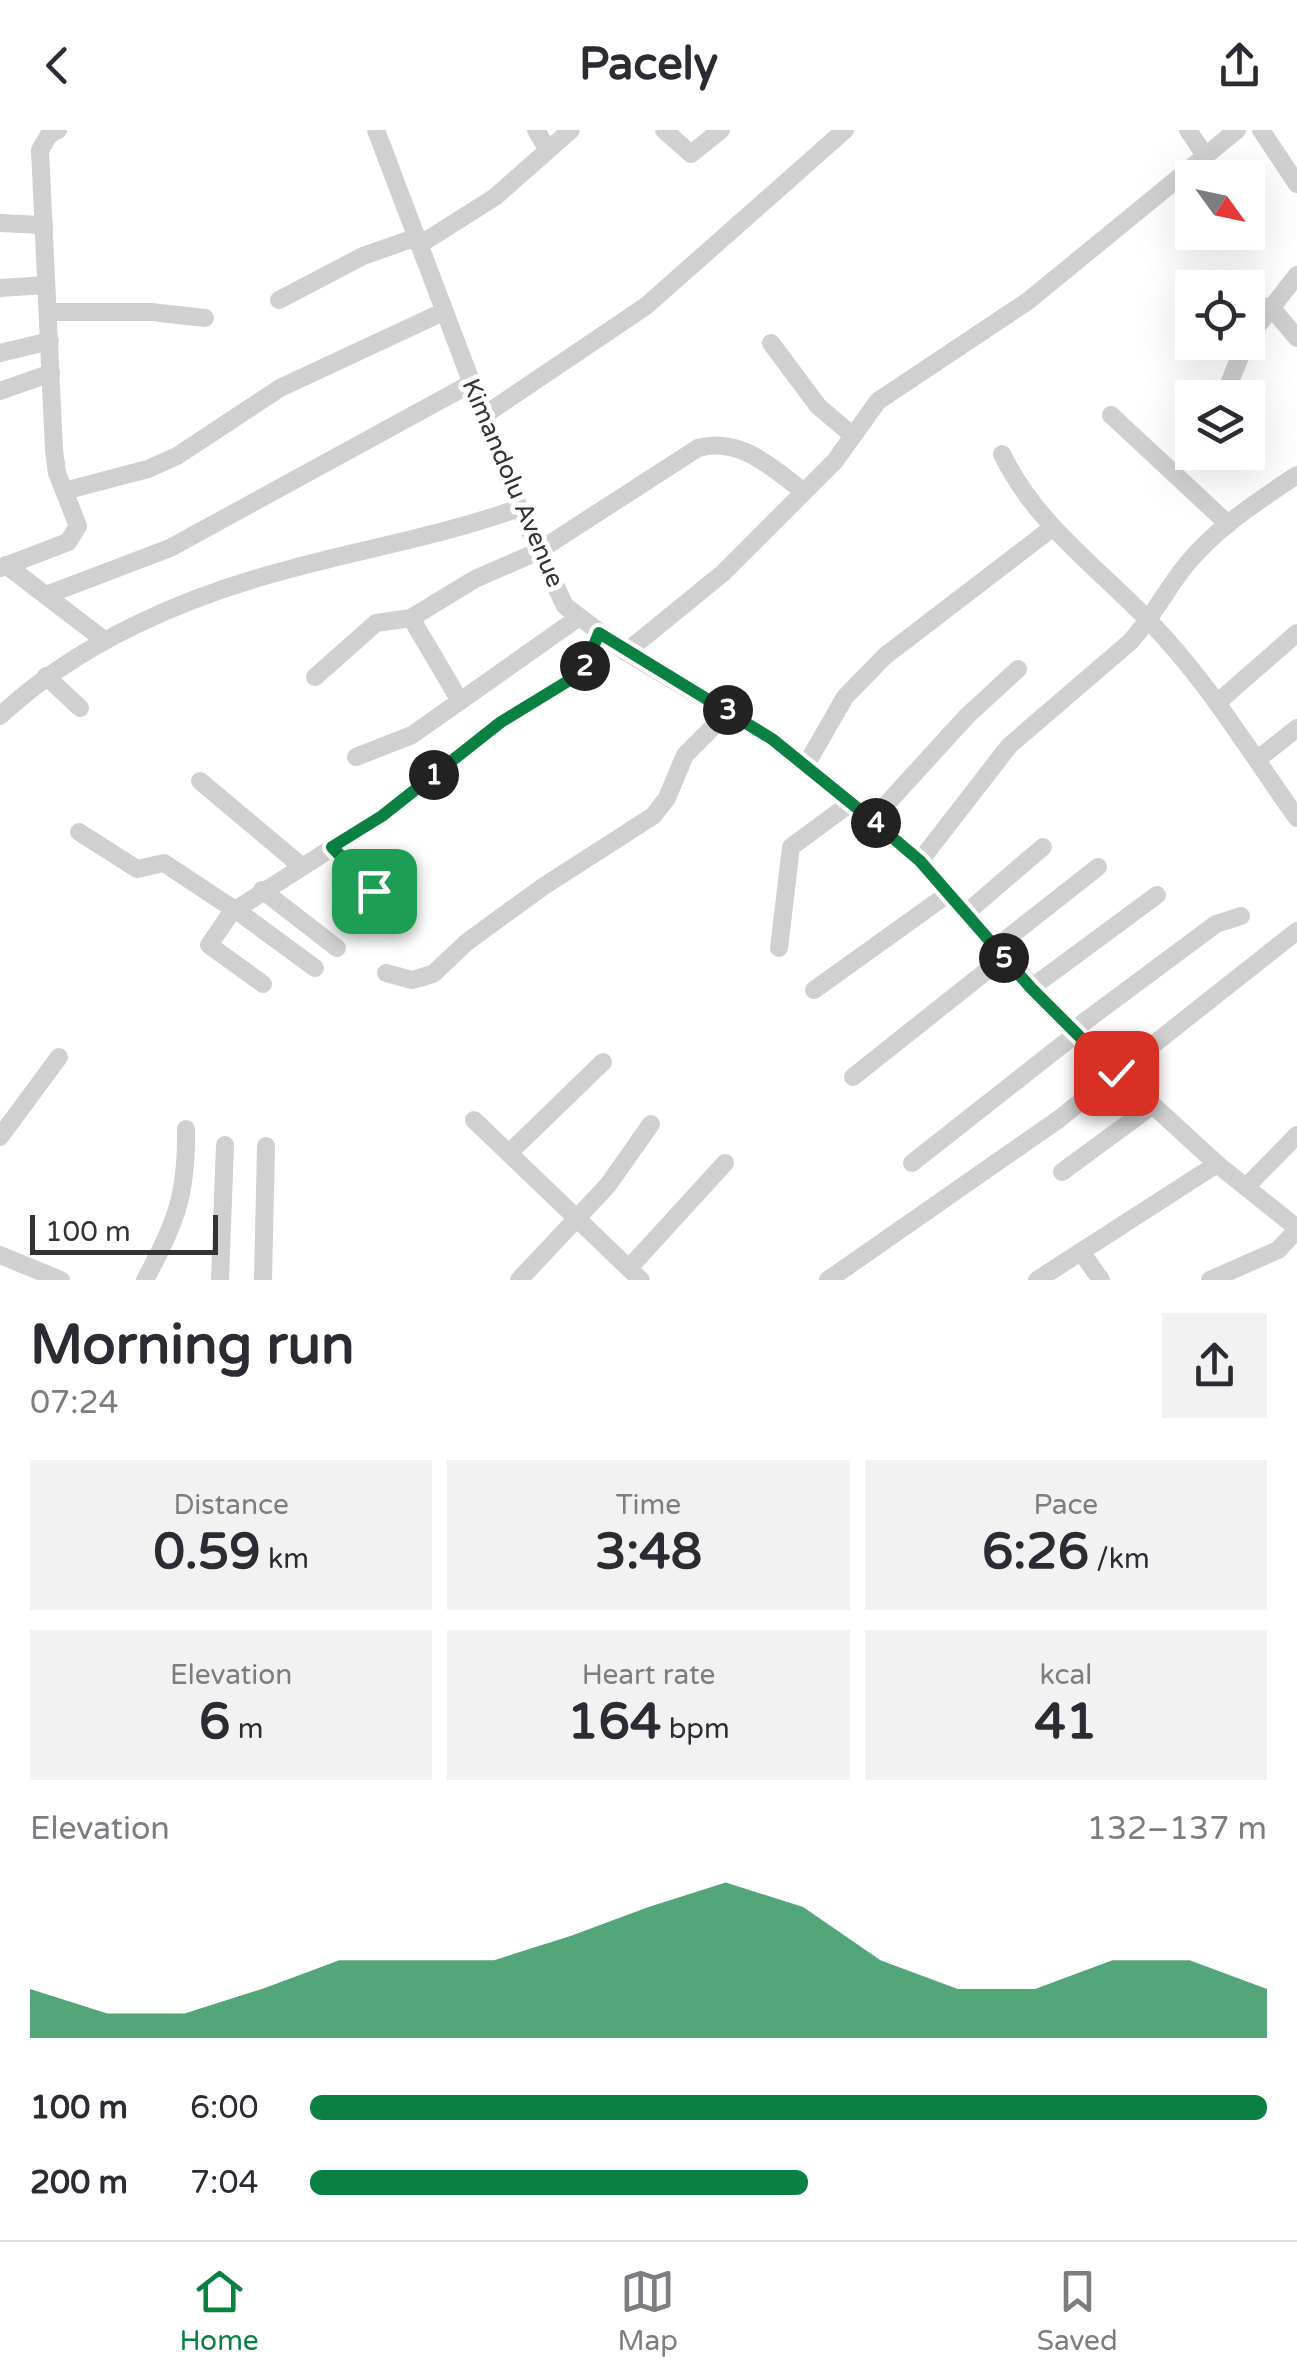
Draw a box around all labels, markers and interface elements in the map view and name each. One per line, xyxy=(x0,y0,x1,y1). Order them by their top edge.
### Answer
icon: back xyxy=(30,38,85,93)
text: Pacely xyxy=(579,38,718,92)
icon: share xyxy=(1212,38,1267,93)
north arrow xyxy=(1175,160,1265,250)
map controls xyxy=(1175,160,1265,470)
button: locate xyxy=(1175,270,1265,360)
street label: Kimandolu Avenue xyxy=(456,374,570,592)
button: layers xyxy=(1175,380,1265,470)
pin: 2 xyxy=(560,641,610,691)
text: 2 xyxy=(576,649,594,683)
pin: 3 xyxy=(703,685,753,735)
text: 3 xyxy=(719,693,737,727)
pin: 1 xyxy=(409,750,459,800)
text: 1 xyxy=(425,758,443,792)
pin: 4 xyxy=(851,798,901,848)
text: 4 xyxy=(867,806,885,840)
pin xyxy=(332,849,417,934)
icon: arrive xyxy=(347,864,402,919)
pin: 5 xyxy=(979,933,1029,983)
text: 5 xyxy=(995,941,1013,975)
pin xyxy=(1074,1031,1159,1116)
icon: check xyxy=(1089,1046,1144,1101)
scale bar xyxy=(30,1210,218,1254)
text: 100 m xyxy=(45,1215,131,1249)
text: Morning run xyxy=(30,1313,355,1379)
button: share xyxy=(1162,1313,1267,1418)
text: 07:24 xyxy=(30,1384,119,1422)
text: Distance xyxy=(174,1488,289,1522)
text: Time xyxy=(616,1488,681,1522)
text: Pace xyxy=(1034,1488,1098,1522)
text: 0.59 xyxy=(153,1522,261,1582)
text: 3:48 xyxy=(595,1522,702,1582)
text: 6:26 xyxy=(982,1522,1089,1582)
text: km xyxy=(261,1542,309,1576)
text: /km xyxy=(1089,1542,1150,1576)
text: Elevation xyxy=(170,1658,292,1692)
text: Heart rate xyxy=(582,1658,715,1692)
text: kcal xyxy=(1040,1658,1092,1692)
text: 6 xyxy=(199,1692,230,1752)
text: 164 xyxy=(567,1692,661,1752)
text: 41 xyxy=(1034,1692,1097,1752)
text: m xyxy=(230,1712,263,1746)
text: bpm xyxy=(661,1712,730,1746)
text: Elevation xyxy=(30,1810,170,1848)
text: 132–137 m xyxy=(1087,1810,1267,1848)
text: 100 m xyxy=(30,2089,128,2127)
text: 6:00 xyxy=(190,2089,259,2127)
text: 200 m xyxy=(30,2164,128,2202)
text: 7:04 xyxy=(190,2164,259,2202)
tab: Home xyxy=(179,2264,259,2358)
tab: Map xyxy=(617,2264,678,2358)
tab: Saved xyxy=(1037,2264,1118,2358)

